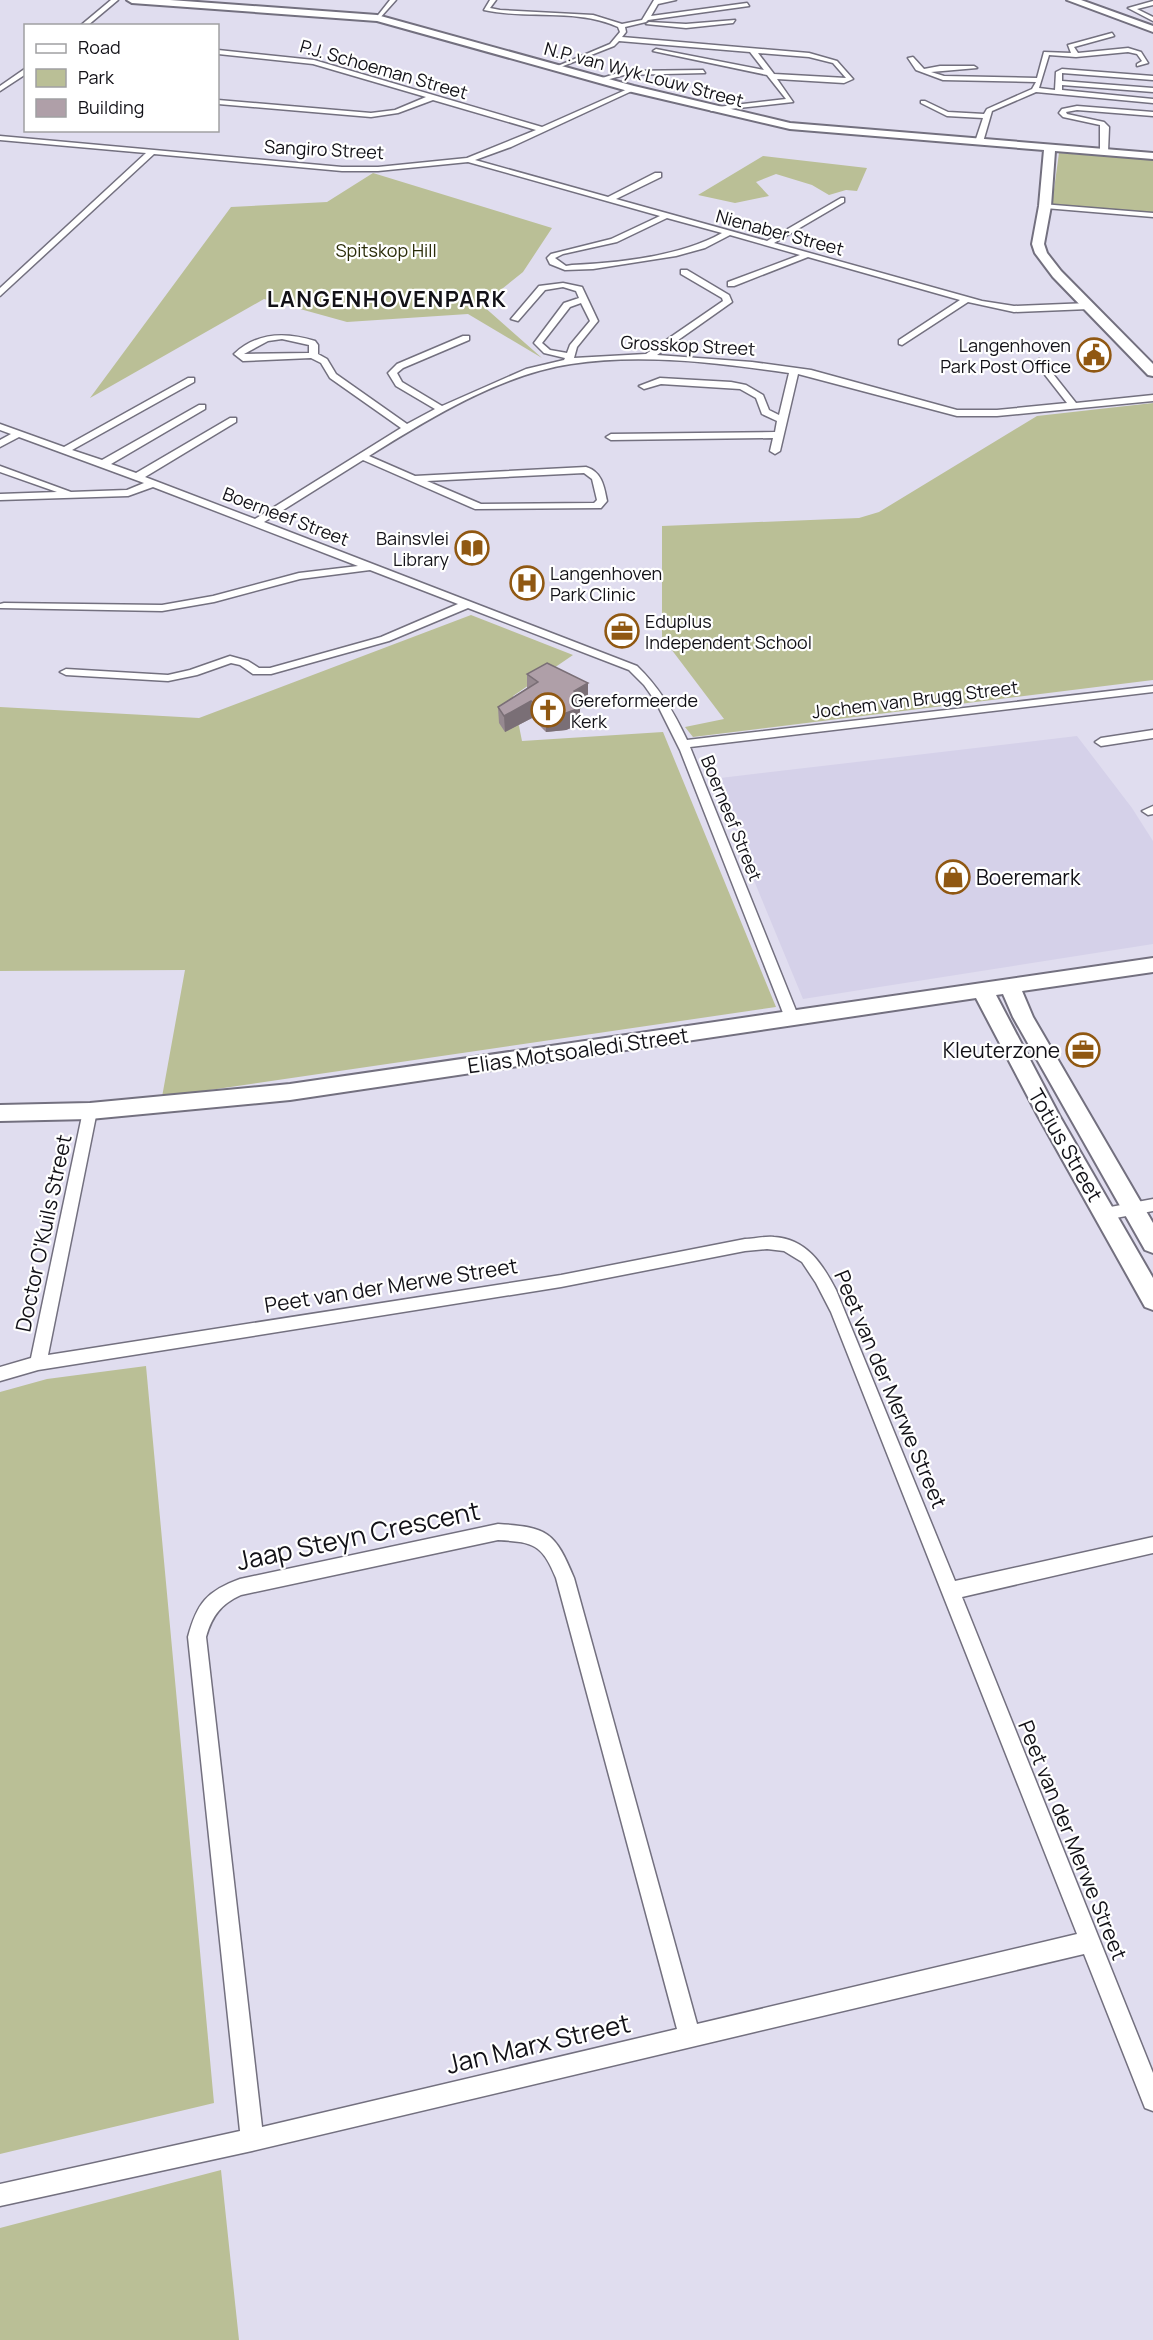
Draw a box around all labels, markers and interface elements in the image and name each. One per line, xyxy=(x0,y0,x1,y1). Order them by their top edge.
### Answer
legend xyxy=(24,24,219,132)
street label: P.J. Schoeman Street xyxy=(297,34,471,104)
text: Road xyxy=(78,35,121,59)
street label: N.P. van Wyk Louw Street xyxy=(542,36,746,112)
text: Park xyxy=(78,65,115,89)
text: Building xyxy=(78,95,144,119)
street label: Sangiro Street xyxy=(263,134,385,164)
street label: Nienaber Street xyxy=(713,203,847,261)
park label: Spitskop Hill xyxy=(335,238,437,262)
district label: LANGENHOVENPARK xyxy=(267,284,507,314)
street label: Grosskop Street xyxy=(620,329,756,361)
place label: Langenhoven Park Post Office xyxy=(940,333,1071,378)
public building icon: Langenhoven Park Post Office xyxy=(1076,337,1112,373)
street label: Boerneef Street xyxy=(220,481,352,551)
place label: Bainsvlei Library xyxy=(376,526,449,571)
library icon: Bainsvlei Library xyxy=(454,530,490,566)
place label: Langenhoven Park Clinic xyxy=(550,561,662,606)
hospital icon: Langenhoven Park Clinic xyxy=(509,565,545,601)
place label: Eduplus Independent School xyxy=(645,609,812,654)
office icon: Eduplus Independent School xyxy=(604,613,640,649)
street label: Jochem van Brugg Street xyxy=(810,674,1020,724)
place label: Gereformeerde Kerk xyxy=(571,688,698,733)
church icon: Gereformeerde Kerk xyxy=(530,692,566,728)
street label: Boerneef Street xyxy=(696,752,768,884)
shop icon: Boeremark xyxy=(935,859,971,895)
place label: Boeremark xyxy=(976,863,1081,891)
street label: Elias Motsoaledi Street xyxy=(466,1021,690,1079)
office icon: Kleuterzone xyxy=(1065,1032,1101,1068)
place label: Kleuterzone xyxy=(943,1036,1060,1064)
street label: Totius Street xyxy=(1022,1083,1110,1207)
street label: Doctor O'Kuils Street xyxy=(8,1132,78,1334)
street label: Peet van der Merwe Street xyxy=(262,1251,520,1319)
street label: Peet van der Merwe Street xyxy=(828,1266,954,1512)
street label: Jaap Steyn Crescent xyxy=(233,1492,483,1578)
street label: Peet van der Merwe Street xyxy=(1012,1716,1134,1964)
street label: Jan Marx Street xyxy=(442,2004,634,2082)

